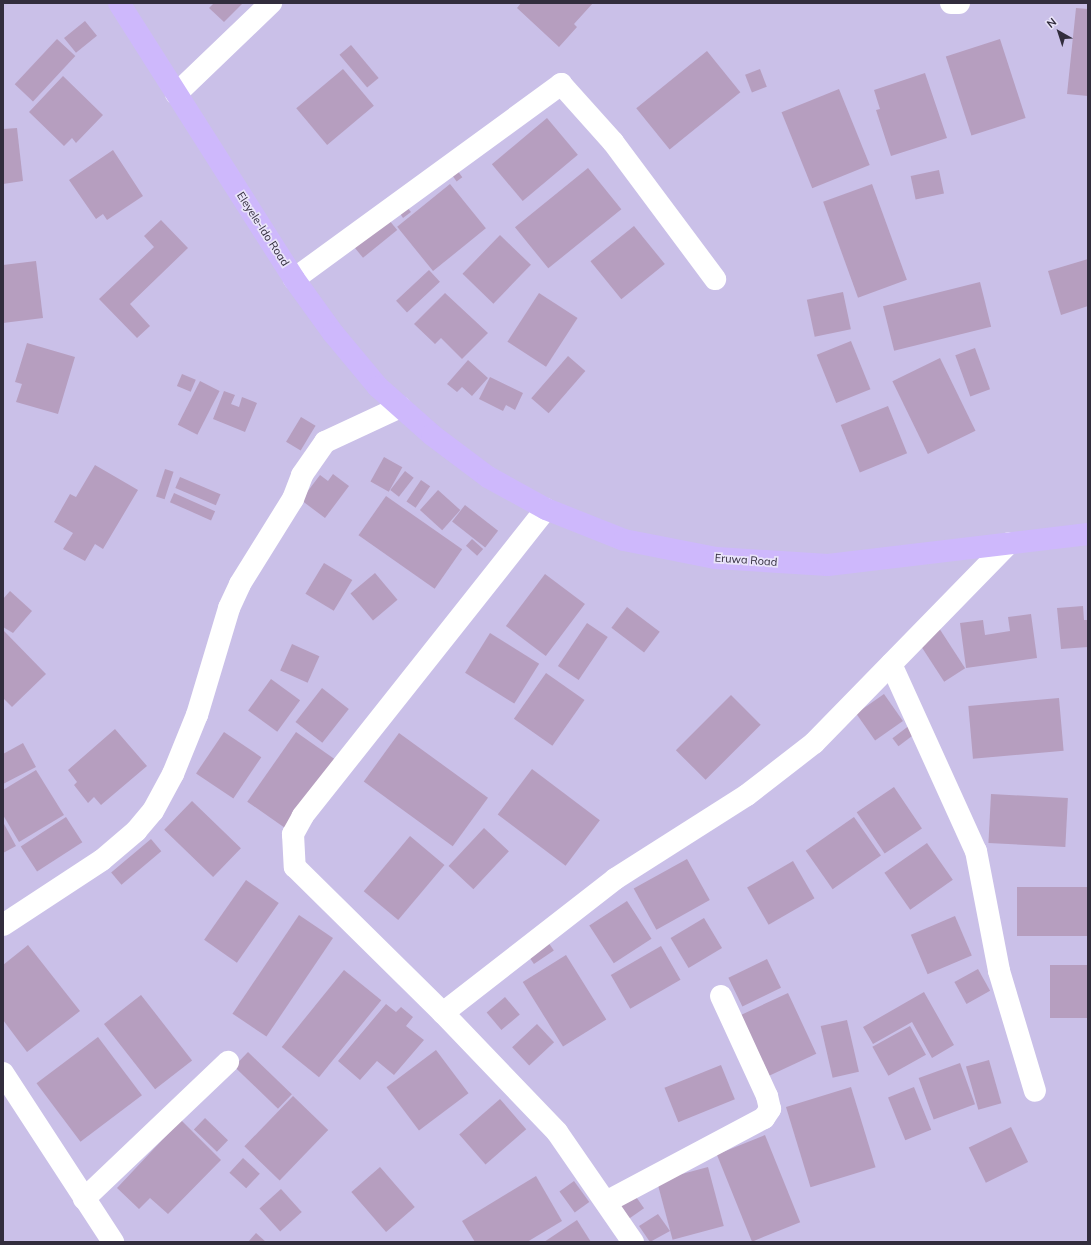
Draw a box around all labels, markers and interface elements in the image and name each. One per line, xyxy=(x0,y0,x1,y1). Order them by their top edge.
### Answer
north arrow xyxy=(1039,12,1079,52)
text: N xyxy=(1044,15,1059,31)
street label: Eleyele-Ido Road xyxy=(234,189,292,269)
street label: Eruwa Road xyxy=(714,551,778,569)

